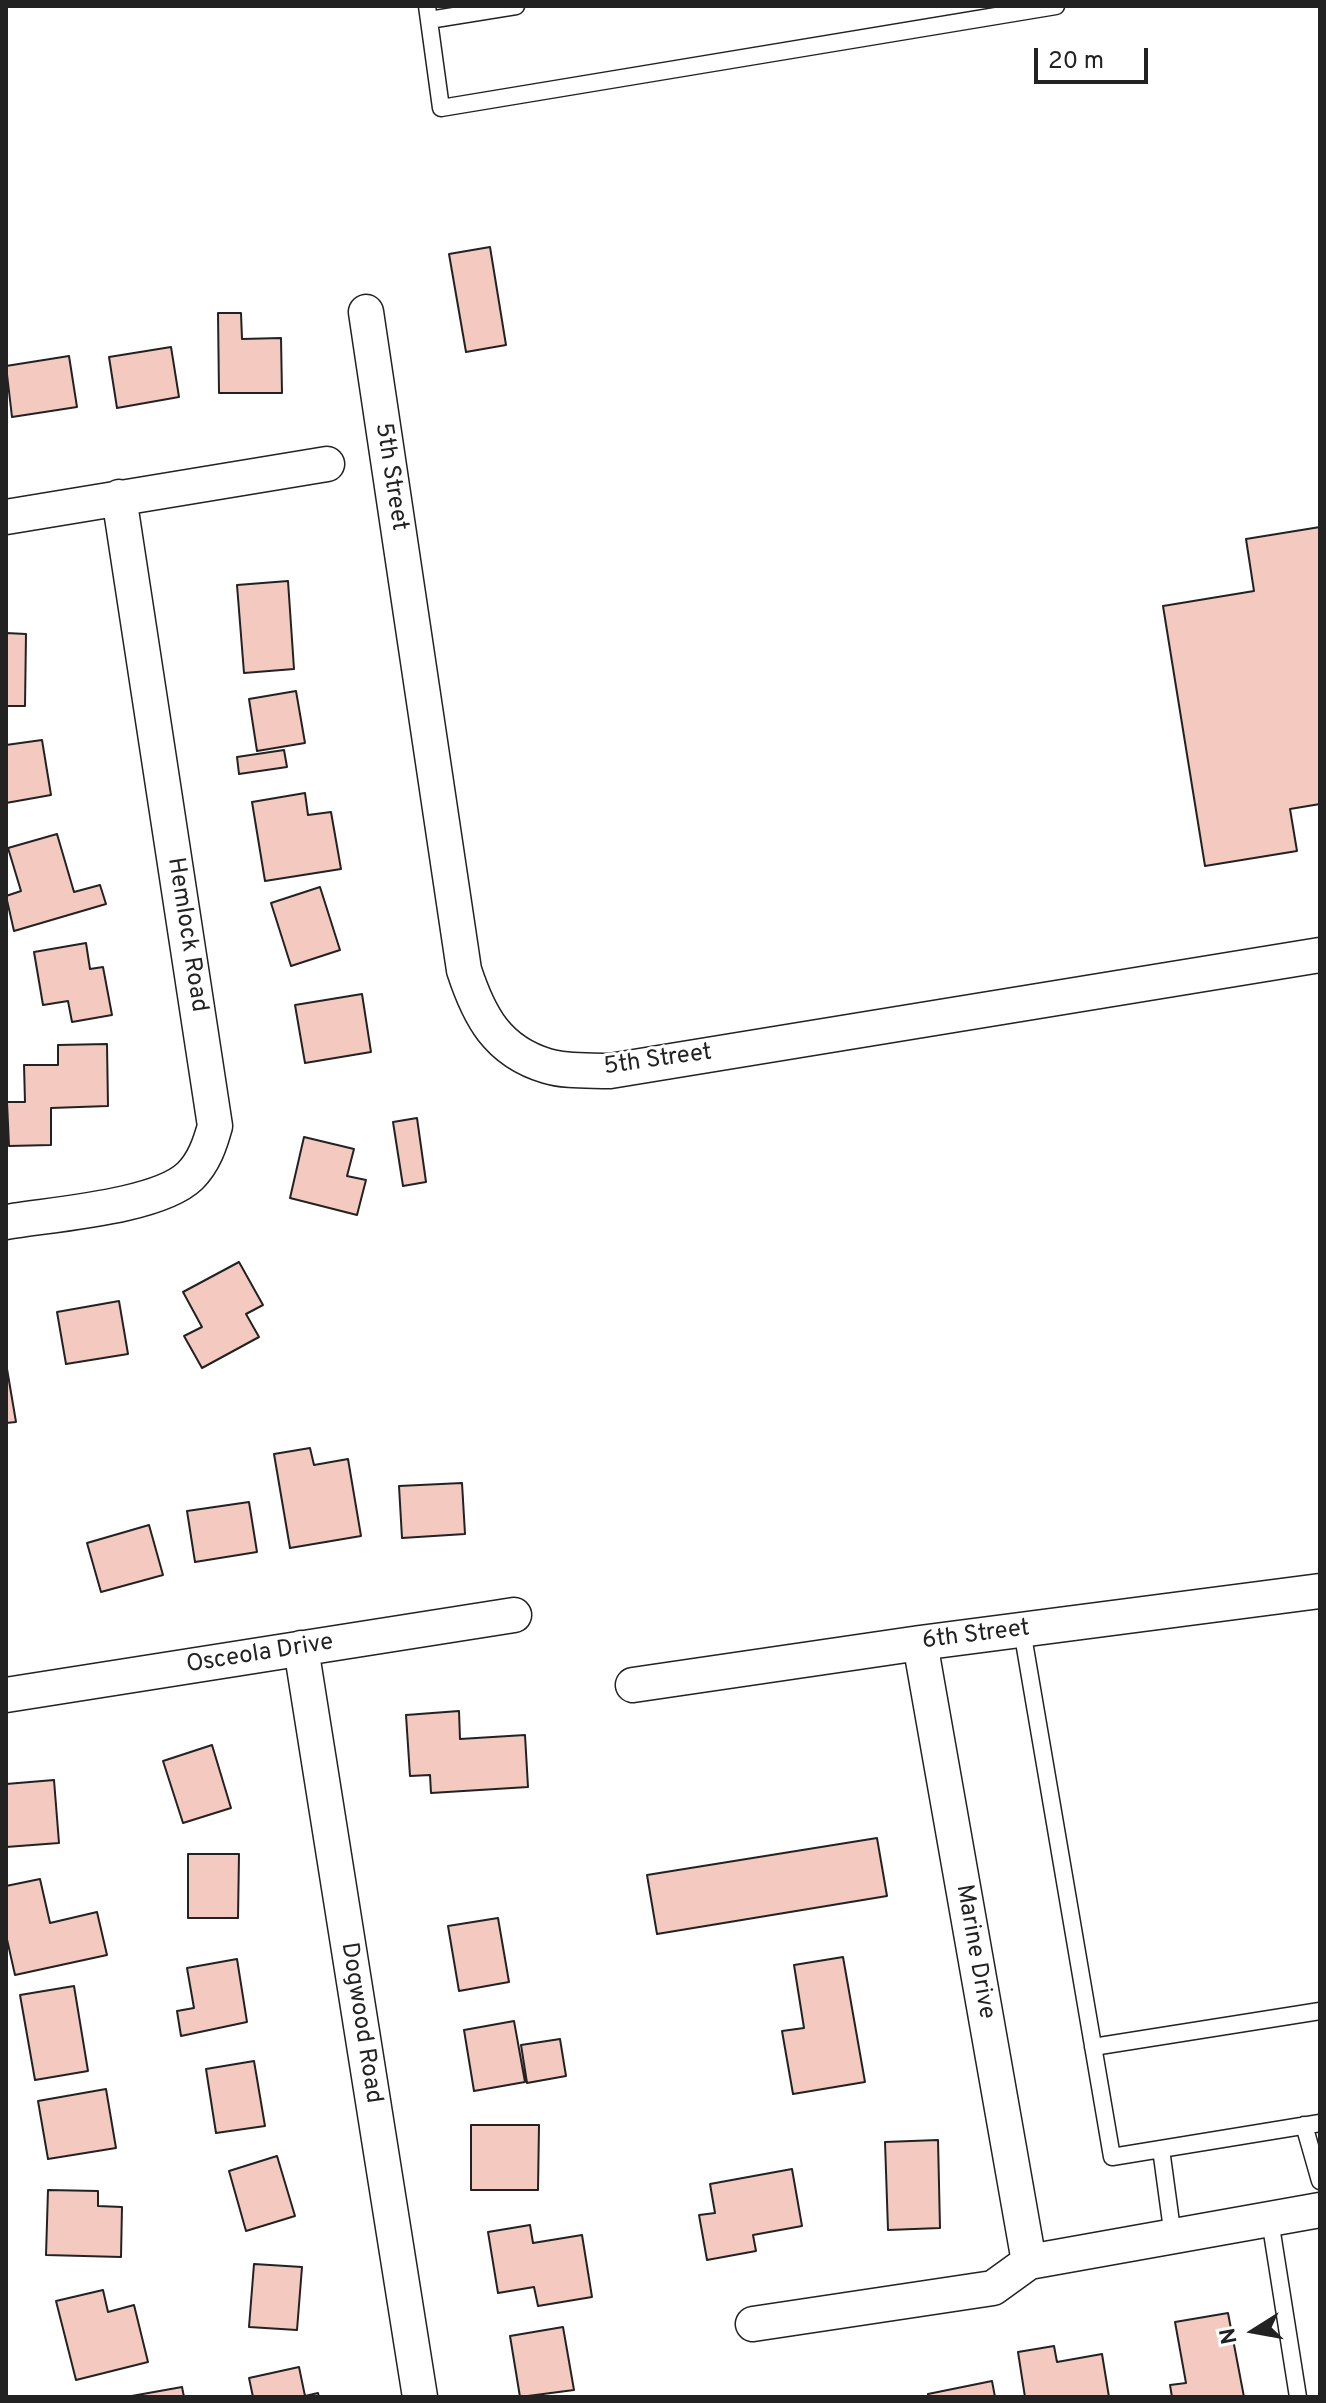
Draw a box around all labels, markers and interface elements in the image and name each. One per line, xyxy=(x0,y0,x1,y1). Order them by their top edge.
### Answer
scale bar xyxy=(1038,32,1152,82)
text: 20 m xyxy=(1048,47,1104,77)
street label: 5th Street xyxy=(367,421,413,533)
street label: Hemlock Road xyxy=(160,856,212,1014)
street label: 5th Street xyxy=(602,1039,714,1083)
street label: 6th Street xyxy=(921,1615,1031,1657)
street label: Osceola Drive xyxy=(185,1629,335,1681)
street label: Marine Drive xyxy=(948,1882,1000,2022)
street label: Dogwood Road xyxy=(333,1940,387,2106)
north arrow xyxy=(1214,2291,1294,2371)
text: N xyxy=(1215,2325,1245,2346)

